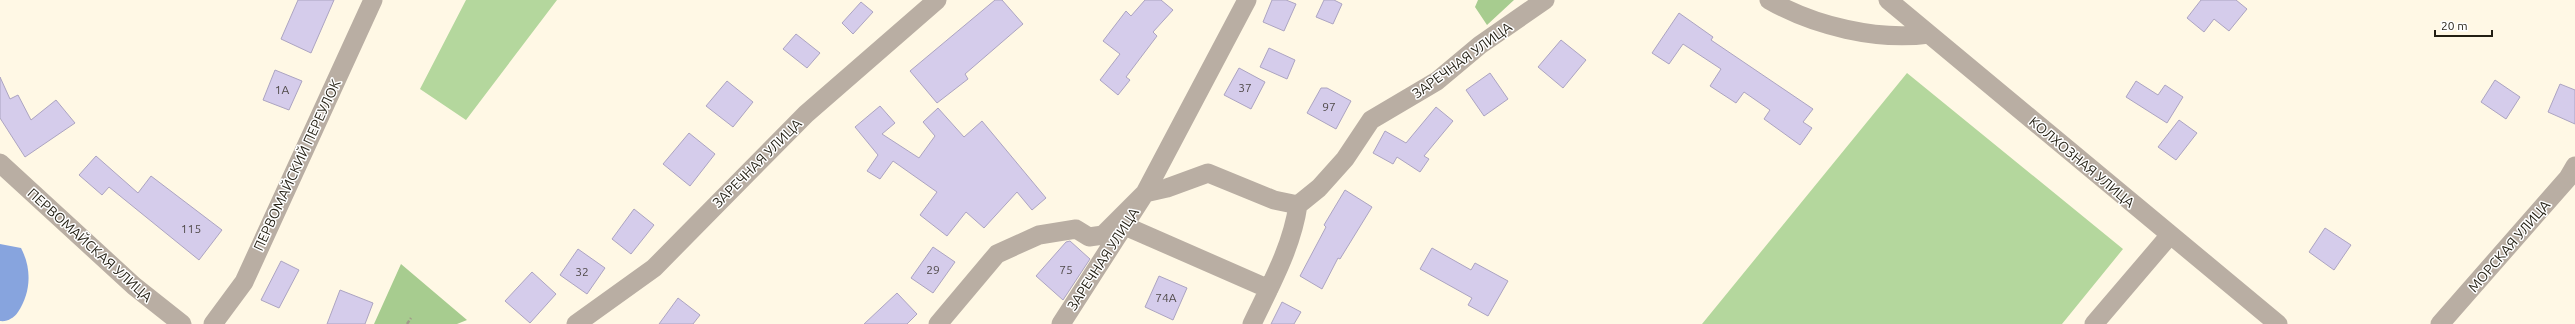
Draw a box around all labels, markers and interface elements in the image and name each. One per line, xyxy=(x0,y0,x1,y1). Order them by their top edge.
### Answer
scale bar xyxy=(2435,12,2492,38)
street label: ЗАРЕЧНАЯ УЛИЦА xyxy=(1409,19,1515,101)
text: 20 m xyxy=(2441,19,2468,32)
street label: ПЕРВОМАЙСКИЙ ПЕРЕУЛОК xyxy=(249,76,344,253)
house number: 37 xyxy=(1238,81,1252,94)
house number: 1А xyxy=(275,83,289,96)
house number: 97 xyxy=(1322,100,1336,113)
street label: КОЛХОЗНАЯ УЛИЦА xyxy=(2026,113,2138,211)
street label: ЗАРЕЧНАЯ УЛИЦА xyxy=(709,115,805,211)
street label: ПЕРВОМАЙСКАЯ УЛИЦА xyxy=(25,184,156,305)
street label: МОРСКАЯ УЛИЦА xyxy=(2465,197,2553,295)
street label: ЗАРЕЧНАЯ УЛИЦА xyxy=(1064,205,1142,313)
house number: 115 xyxy=(181,222,201,235)
house number: 29 xyxy=(926,263,940,276)
house number: 75 xyxy=(1059,263,1073,276)
house number: 32 xyxy=(575,265,589,278)
house number: 74А xyxy=(1155,291,1177,304)

